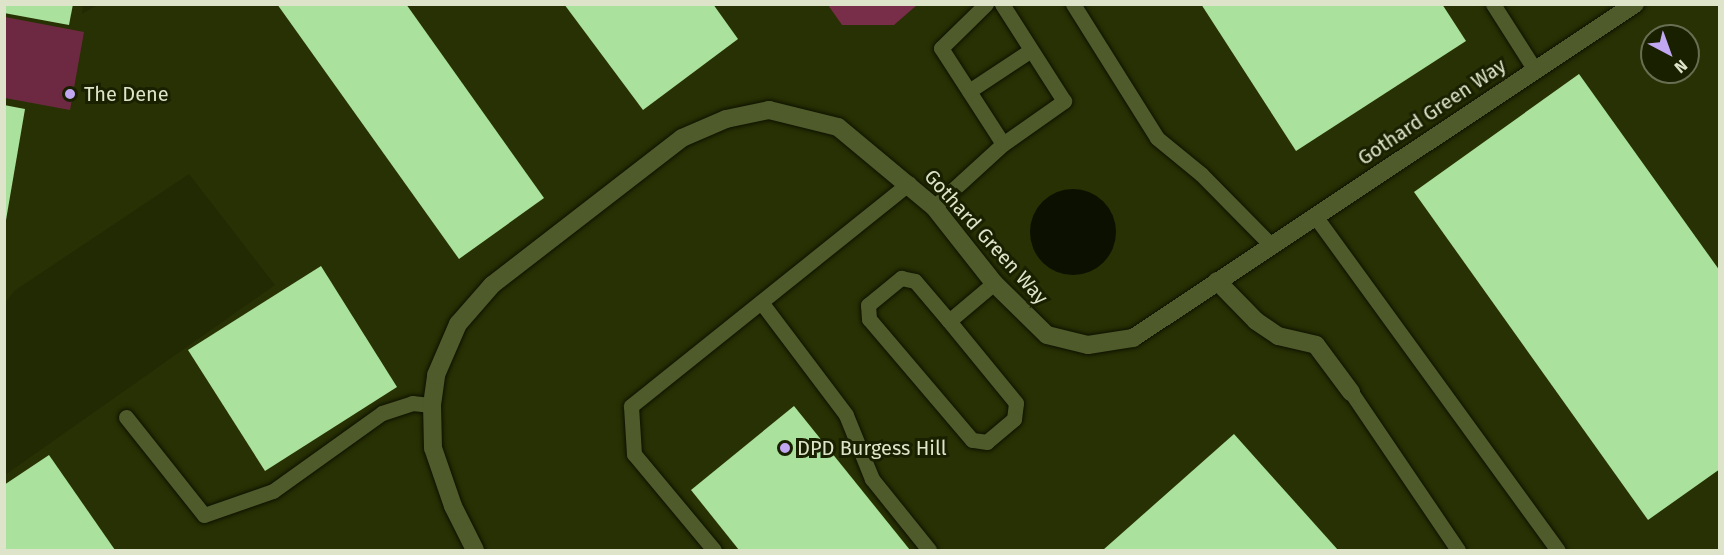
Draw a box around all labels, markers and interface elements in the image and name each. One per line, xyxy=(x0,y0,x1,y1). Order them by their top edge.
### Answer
north arrow xyxy=(1640,24,1700,84)
street label: Gothard Green Way xyxy=(1353,54,1511,170)
text: N xyxy=(1671,56,1691,77)
place label: The Dene xyxy=(84,82,169,106)
marker: The Dene xyxy=(61,85,79,103)
street label: Gothard Green Way xyxy=(919,165,1053,309)
place label: DPD Burgess Hill xyxy=(797,436,947,460)
marker: DPD Burgess Hill xyxy=(778,441,792,455)

